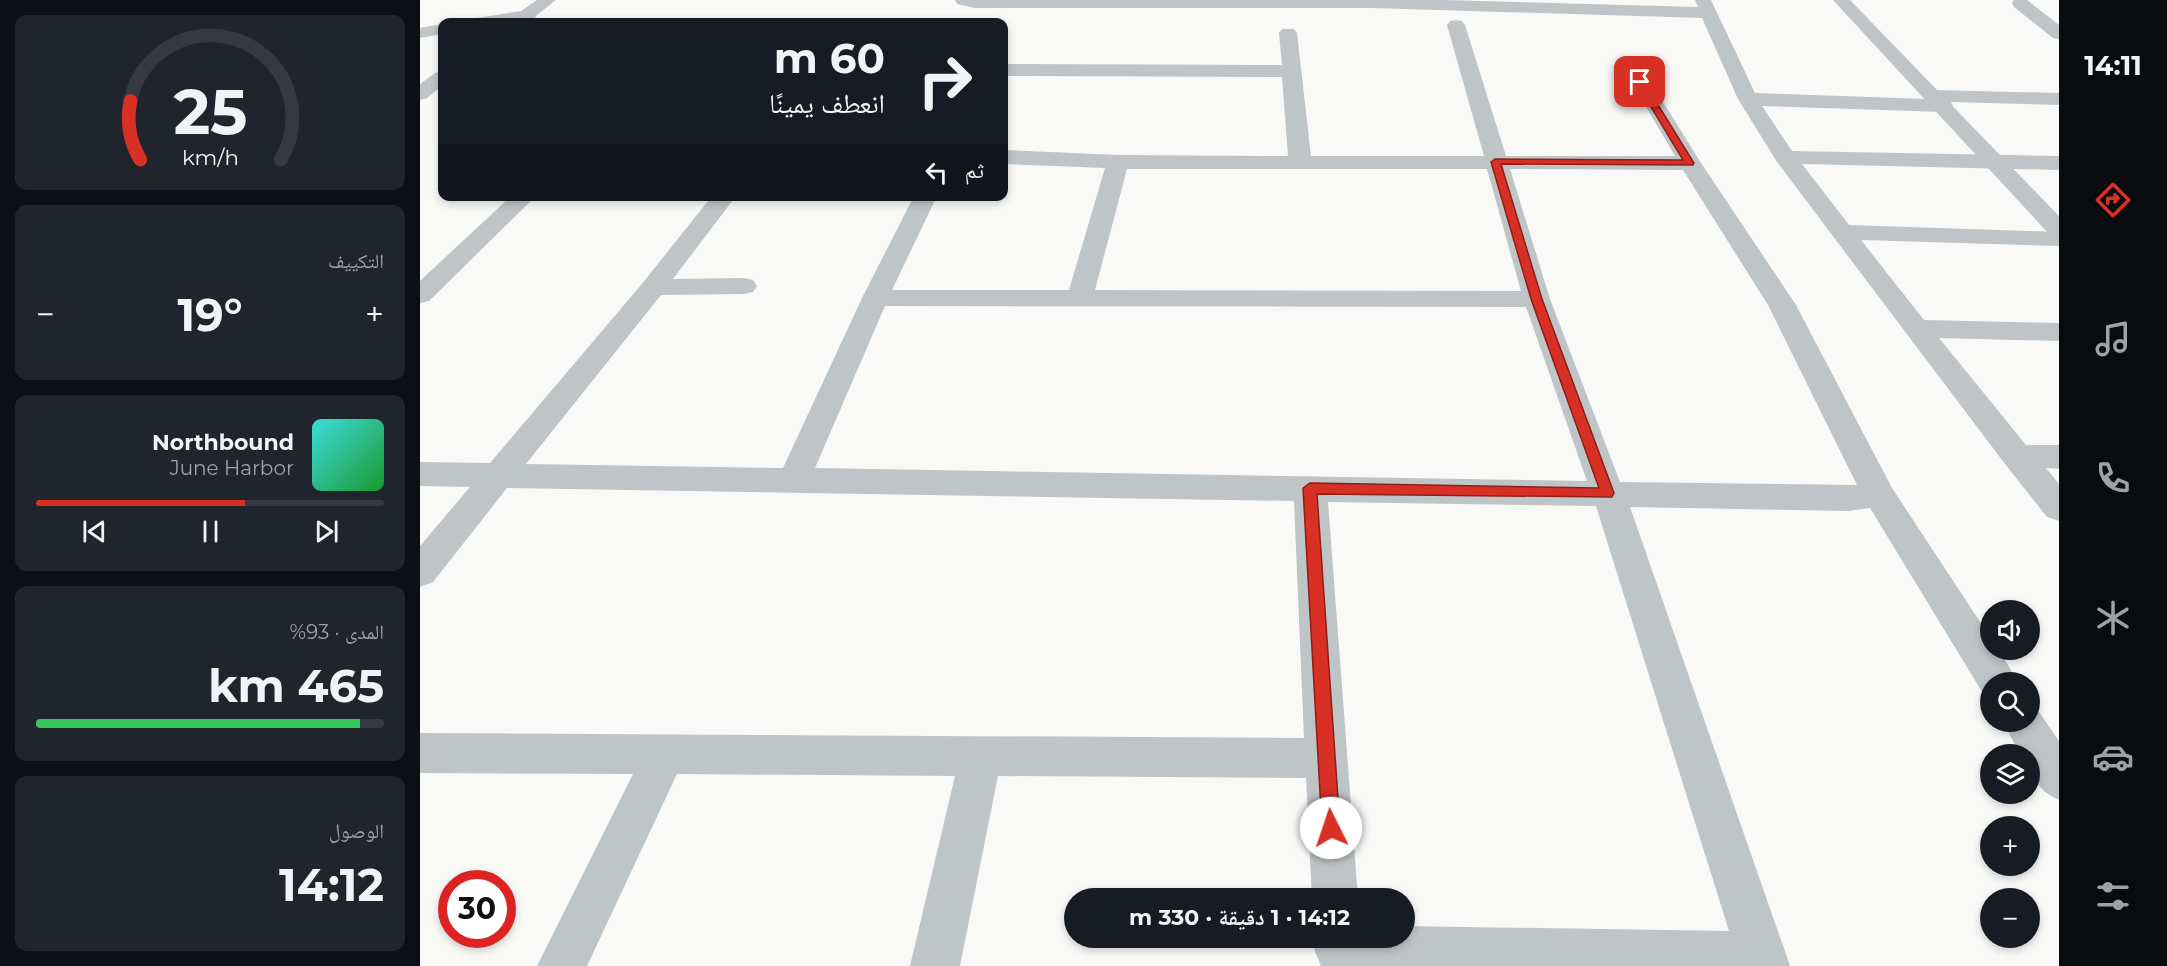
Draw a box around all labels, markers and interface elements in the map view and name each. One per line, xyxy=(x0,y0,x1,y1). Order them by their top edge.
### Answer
text: 60 m xyxy=(774,32,885,84)
icon: right xyxy=(906,42,984,120)
text: 14:11 xyxy=(2084,49,2142,82)
pin xyxy=(1614,56,1665,107)
icon: arrive xyxy=(1623,65,1656,98)
text: 25 xyxy=(173,74,247,150)
text: انعطف يمينًا xyxy=(769,87,885,120)
text: km/h xyxy=(181,144,239,170)
icon: left xyxy=(920,156,953,189)
text: ثم xyxy=(965,157,984,184)
icon: directions xyxy=(2092,179,2134,221)
text: التكييف xyxy=(328,249,384,273)
text: 19° xyxy=(177,287,243,342)
text: − xyxy=(36,294,55,334)
text: + xyxy=(365,294,384,334)
icon: music xyxy=(2092,318,2134,360)
text: Northbound xyxy=(152,429,294,456)
text: June Harbor xyxy=(170,456,294,480)
icon: phone xyxy=(2092,457,2134,499)
icon: previous xyxy=(78,515,111,548)
icon: pause xyxy=(194,515,227,548)
icon: next xyxy=(310,515,343,548)
icon: climate xyxy=(2092,597,2134,639)
map controls xyxy=(1980,600,2040,948)
button: sound xyxy=(1980,600,2040,660)
text: المدى · 93% xyxy=(290,620,384,644)
text: 465 km xyxy=(208,658,384,713)
button: search xyxy=(1980,672,2040,732)
icon: car xyxy=(2092,736,2134,778)
button: layers xyxy=(1980,744,2040,804)
position arrow xyxy=(1299,796,1363,860)
button: + xyxy=(1980,816,2040,876)
text: الوصول xyxy=(329,819,384,843)
text: 14:12 xyxy=(279,857,384,912)
speed limit sign: 30 xyxy=(438,870,516,948)
icon: filters xyxy=(2092,875,2134,917)
button: − xyxy=(1980,888,2040,948)
text: 14:12 · 1 دقيقة · 330 m xyxy=(1129,904,1350,931)

